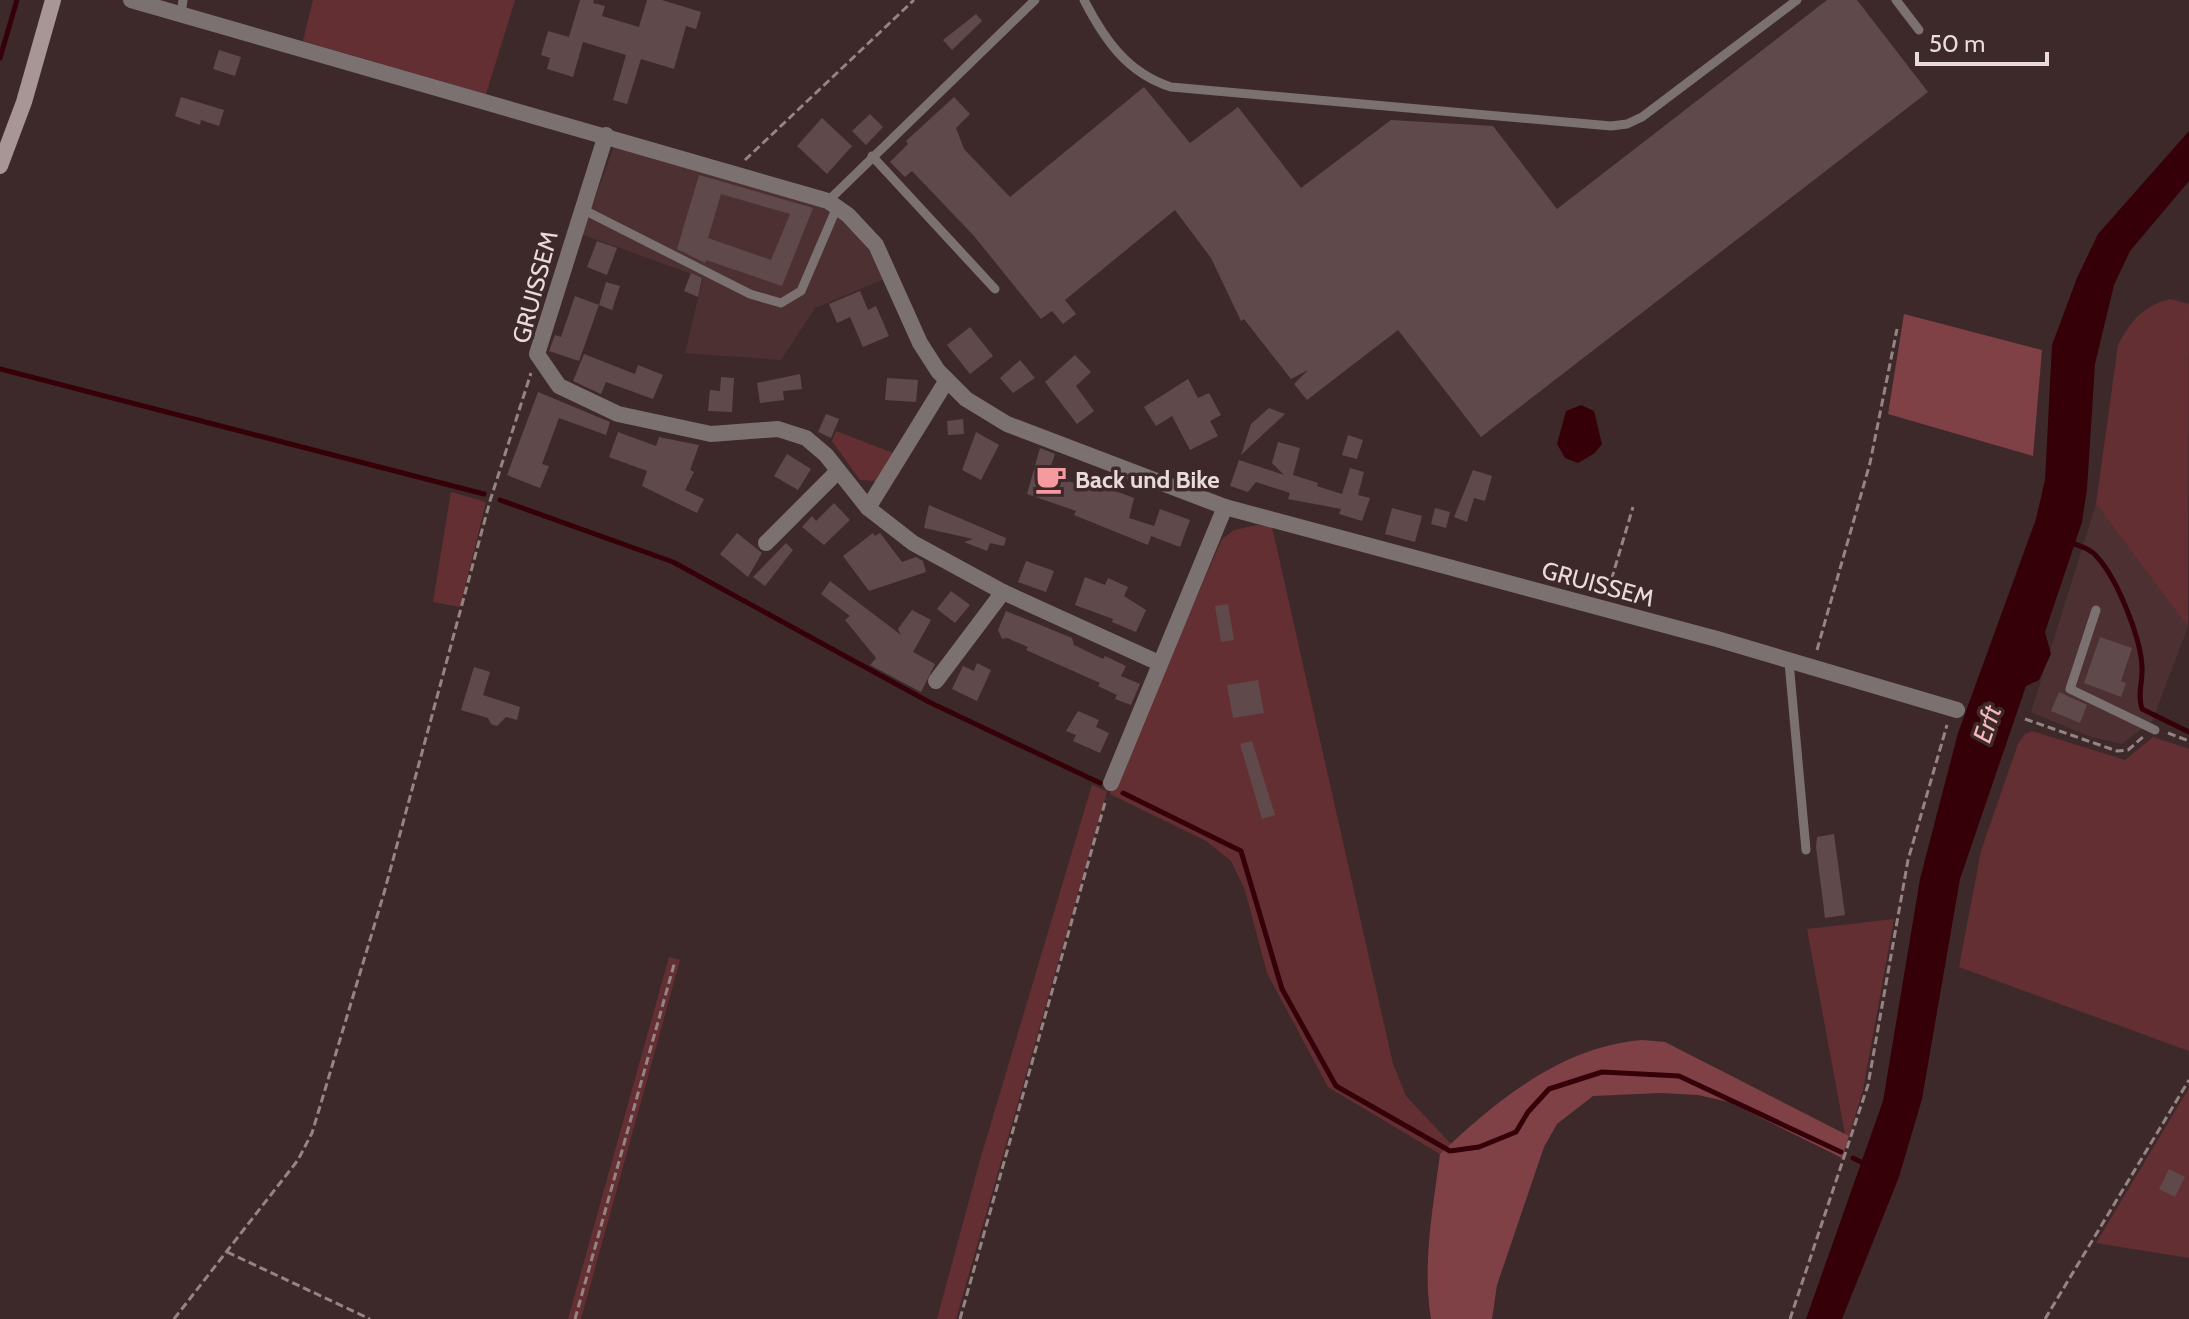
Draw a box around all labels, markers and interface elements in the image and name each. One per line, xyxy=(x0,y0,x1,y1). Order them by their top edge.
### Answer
scale bar xyxy=(1917,16,2047,66)
text: 50 m xyxy=(1929,29,1985,58)
street label: GRUISSEM xyxy=(506,228,564,346)
cafe icon: Back und Bike xyxy=(1034,462,1068,496)
place label: Back und Bike xyxy=(1075,465,1220,494)
street label: GRUISSEM xyxy=(1539,555,1657,613)
water label: Erft xyxy=(1966,700,2009,747)

